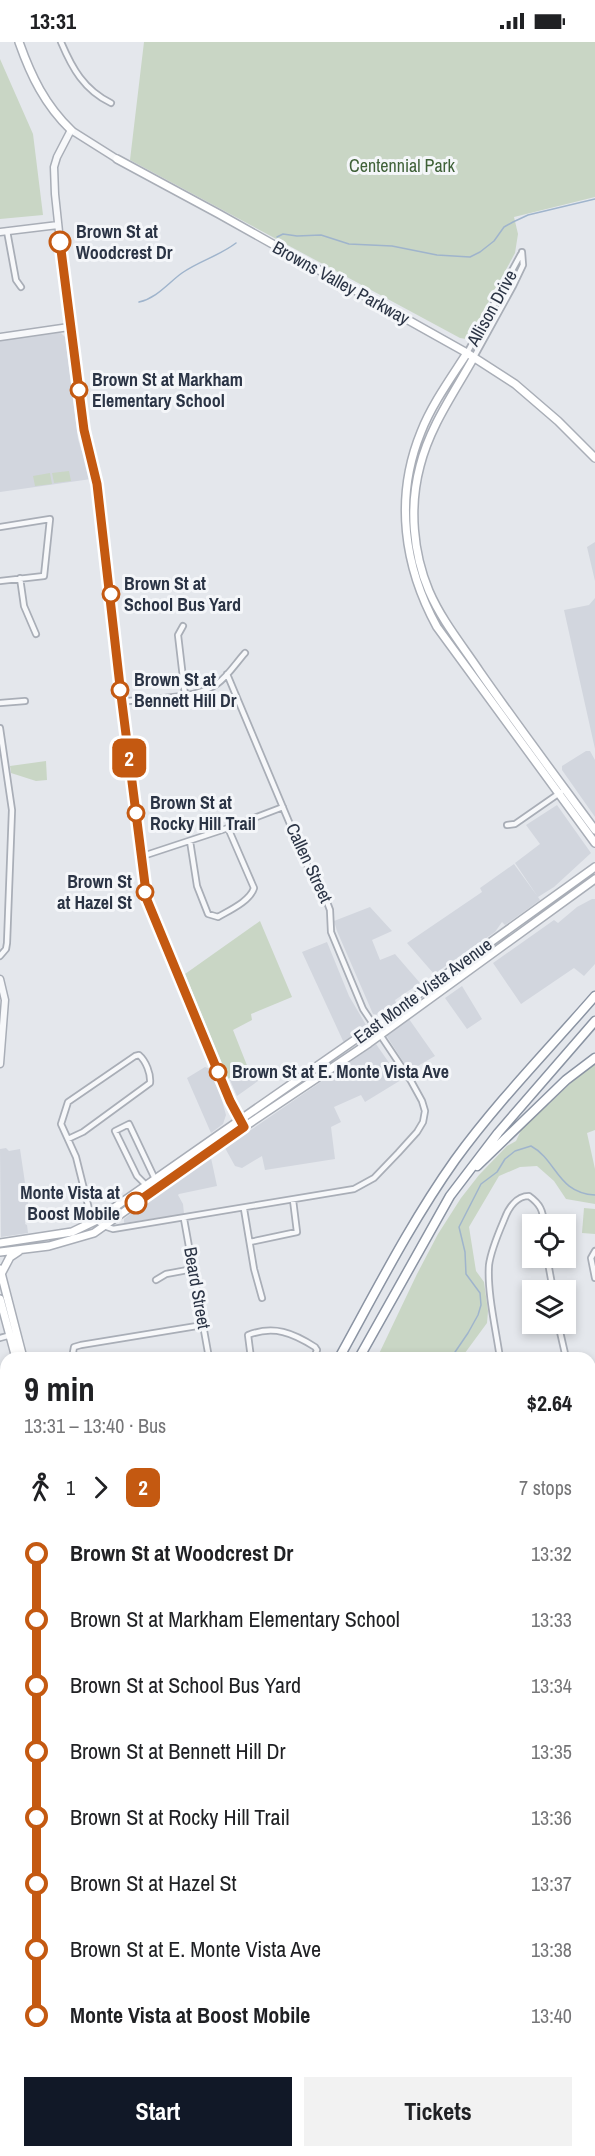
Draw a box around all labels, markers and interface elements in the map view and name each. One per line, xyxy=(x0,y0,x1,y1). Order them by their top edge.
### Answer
text: 13:31 xyxy=(30,6,76,36)
park label: Centennial Park xyxy=(349,153,456,178)
place label: Brown St at Woodcrest Dr xyxy=(76,219,173,265)
marker: Brown St at Woodcrest Dr xyxy=(49,231,71,253)
street label: Browns Valley Parkway xyxy=(268,235,415,331)
street label: Allison Drive xyxy=(460,265,523,351)
place label: Brown St at Markham Elementary School xyxy=(92,367,243,413)
marker: Brown St at Markham Elementary School xyxy=(70,381,88,399)
place label: Brown St at School Bus Yard xyxy=(124,571,241,617)
marker: Brown St at School Bus Yard xyxy=(102,585,120,603)
place label: Brown St at Bennett Hill Dr xyxy=(134,667,237,713)
marker: Brown St at Bennett Hill Dr xyxy=(111,681,129,699)
line badge: 2 xyxy=(110,738,148,778)
text: 2 xyxy=(124,744,134,773)
place label: Brown St at Rocky Hill Trail xyxy=(150,790,256,836)
marker: Brown St at Rocky Hill Trail xyxy=(127,804,145,822)
street label: Callen Street xyxy=(280,819,339,907)
place label: Brown St at Hazel St xyxy=(57,869,132,915)
marker: Brown St at Hazel St xyxy=(136,883,154,901)
street label: East Monte Vista Avenue xyxy=(349,932,497,1049)
place label: Brown St at E. Monte Vista Ave xyxy=(232,1059,449,1084)
marker: Brown St at E. Monte Vista Ave xyxy=(209,1063,227,1081)
place label: Monte Vista at Boost Mobile xyxy=(20,1180,120,1226)
marker: Monte Vista at Boost Mobile xyxy=(125,1192,147,1214)
map controls xyxy=(522,1214,576,1334)
button: locate xyxy=(522,1214,576,1268)
street label: Beard Street xyxy=(178,1245,217,1331)
button: layers xyxy=(522,1280,576,1334)
text: 9 min xyxy=(24,1367,95,1411)
text: $2.64 xyxy=(527,1388,572,1418)
text: 13:31 – 13:40 · Bus xyxy=(24,1412,166,1439)
icon: walk xyxy=(24,1471,57,1504)
icon: forward xyxy=(84,1471,117,1504)
text: 2 xyxy=(138,1473,148,1502)
text: 1 xyxy=(66,1474,75,1501)
text: 7 stops xyxy=(519,1474,572,1501)
text: Brown St at Woodcrest Dr xyxy=(70,1538,293,1568)
text: 13:32 xyxy=(531,1540,572,1567)
text: Brown St at Markham Elementary School xyxy=(70,1604,400,1634)
text: 13:33 xyxy=(531,1606,572,1633)
text: Brown St at School Bus Yard xyxy=(70,1670,301,1700)
text: 13:34 xyxy=(531,1672,572,1699)
text: Brown St at Bennett Hill Dr xyxy=(70,1736,286,1766)
text: 13:35 xyxy=(531,1738,572,1765)
text: Brown St at Rocky Hill Trail xyxy=(70,1802,290,1832)
text: 13:36 xyxy=(531,1804,572,1831)
text: Brown St at Hazel St xyxy=(70,1868,236,1898)
text: 13:37 xyxy=(531,1870,572,1897)
text: Brown St at E. Monte Vista Ave xyxy=(70,1934,321,1964)
text: 13:38 xyxy=(531,1936,572,1963)
text: Monte Vista at Boost Mobile xyxy=(70,2000,310,2030)
text: 13:40 xyxy=(531,2002,572,2029)
button: Start xyxy=(24,2077,292,2146)
button: Tickets xyxy=(304,2077,572,2146)

